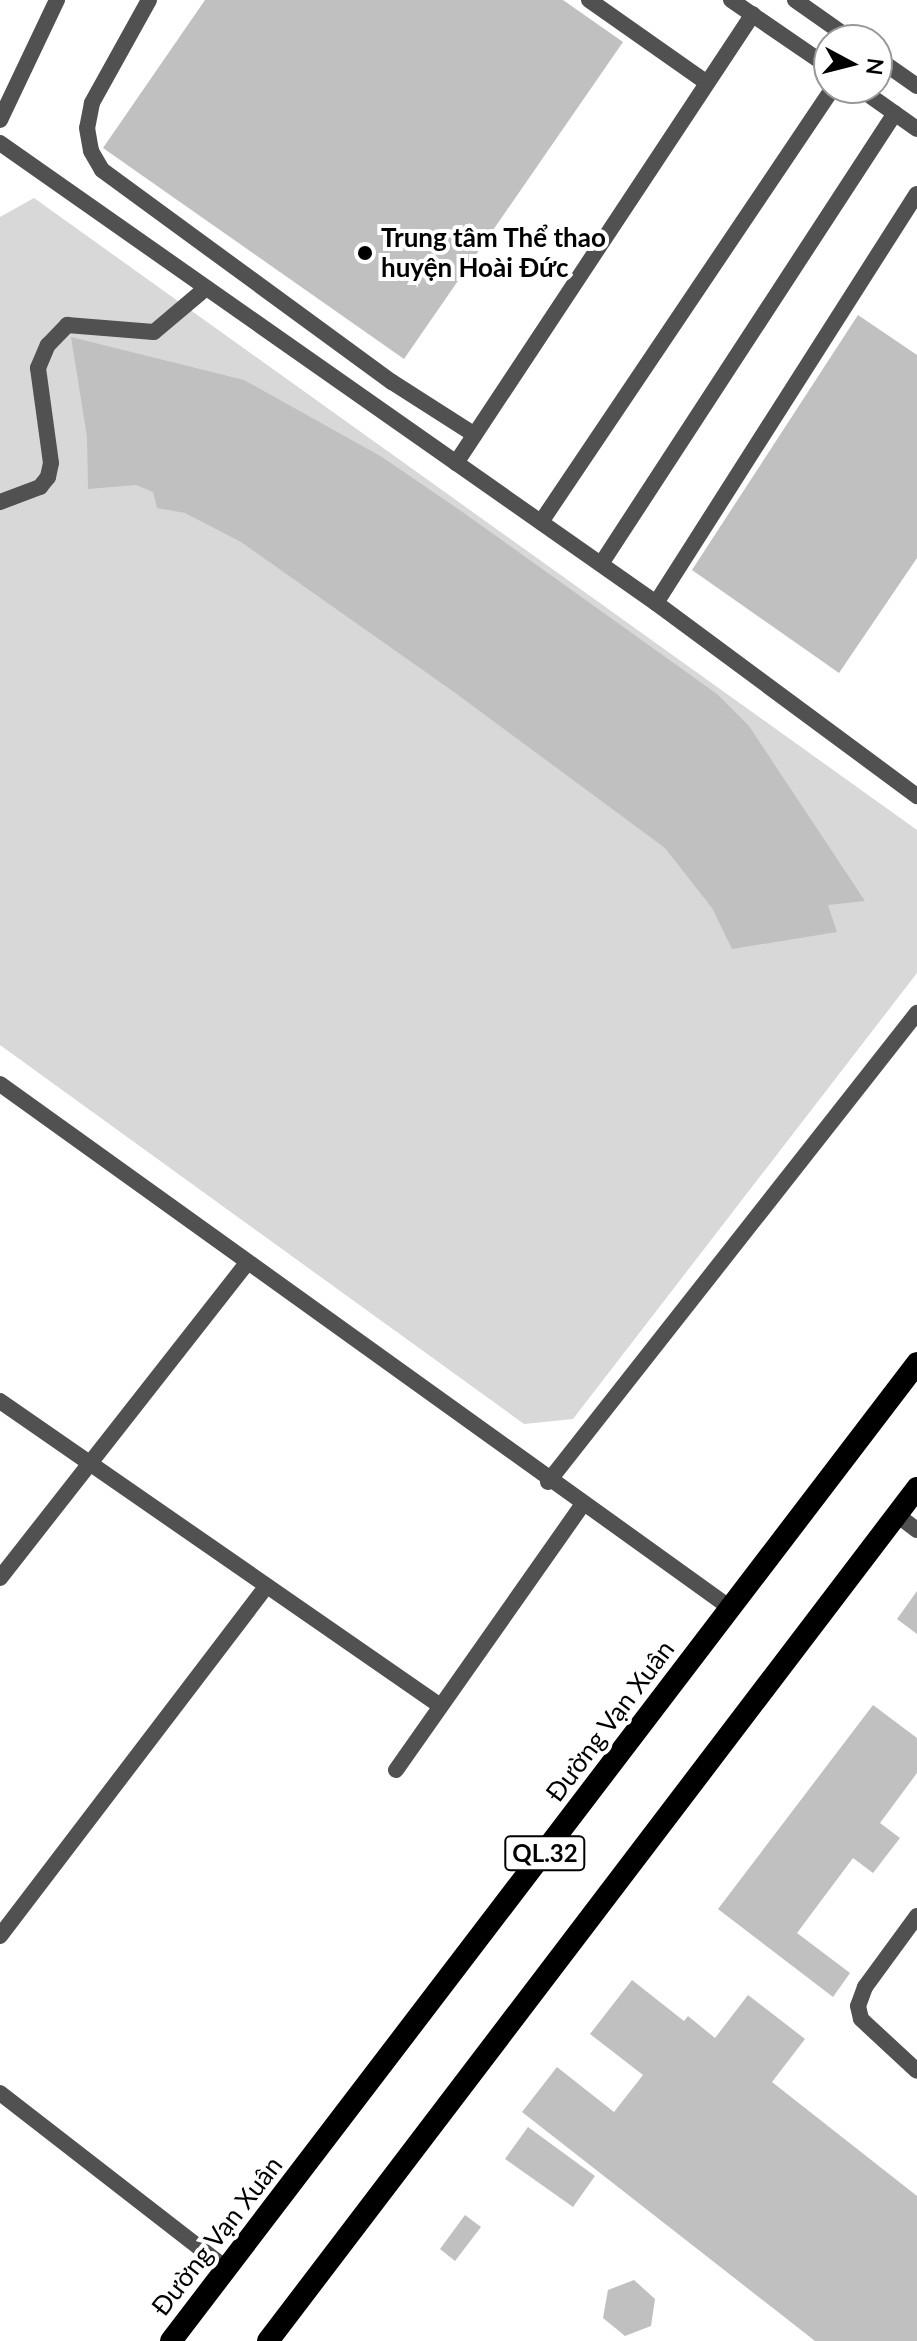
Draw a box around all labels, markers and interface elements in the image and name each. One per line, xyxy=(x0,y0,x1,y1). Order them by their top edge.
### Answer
north arrow xyxy=(813,24,893,104)
text: N xyxy=(861,57,890,77)
place label: Trung tâm Thể thao huyện Hoài Đức xyxy=(381,222,607,284)
marker: Trung tâm Thể thao huyện Hoài Đức xyxy=(356,244,374,262)
street label: Đường Vạn Xuân xyxy=(539,1634,681,1808)
road number: QL.32 xyxy=(503,1833,587,1873)
street label: Đường Vạn Xuân xyxy=(145,2150,289,2322)

